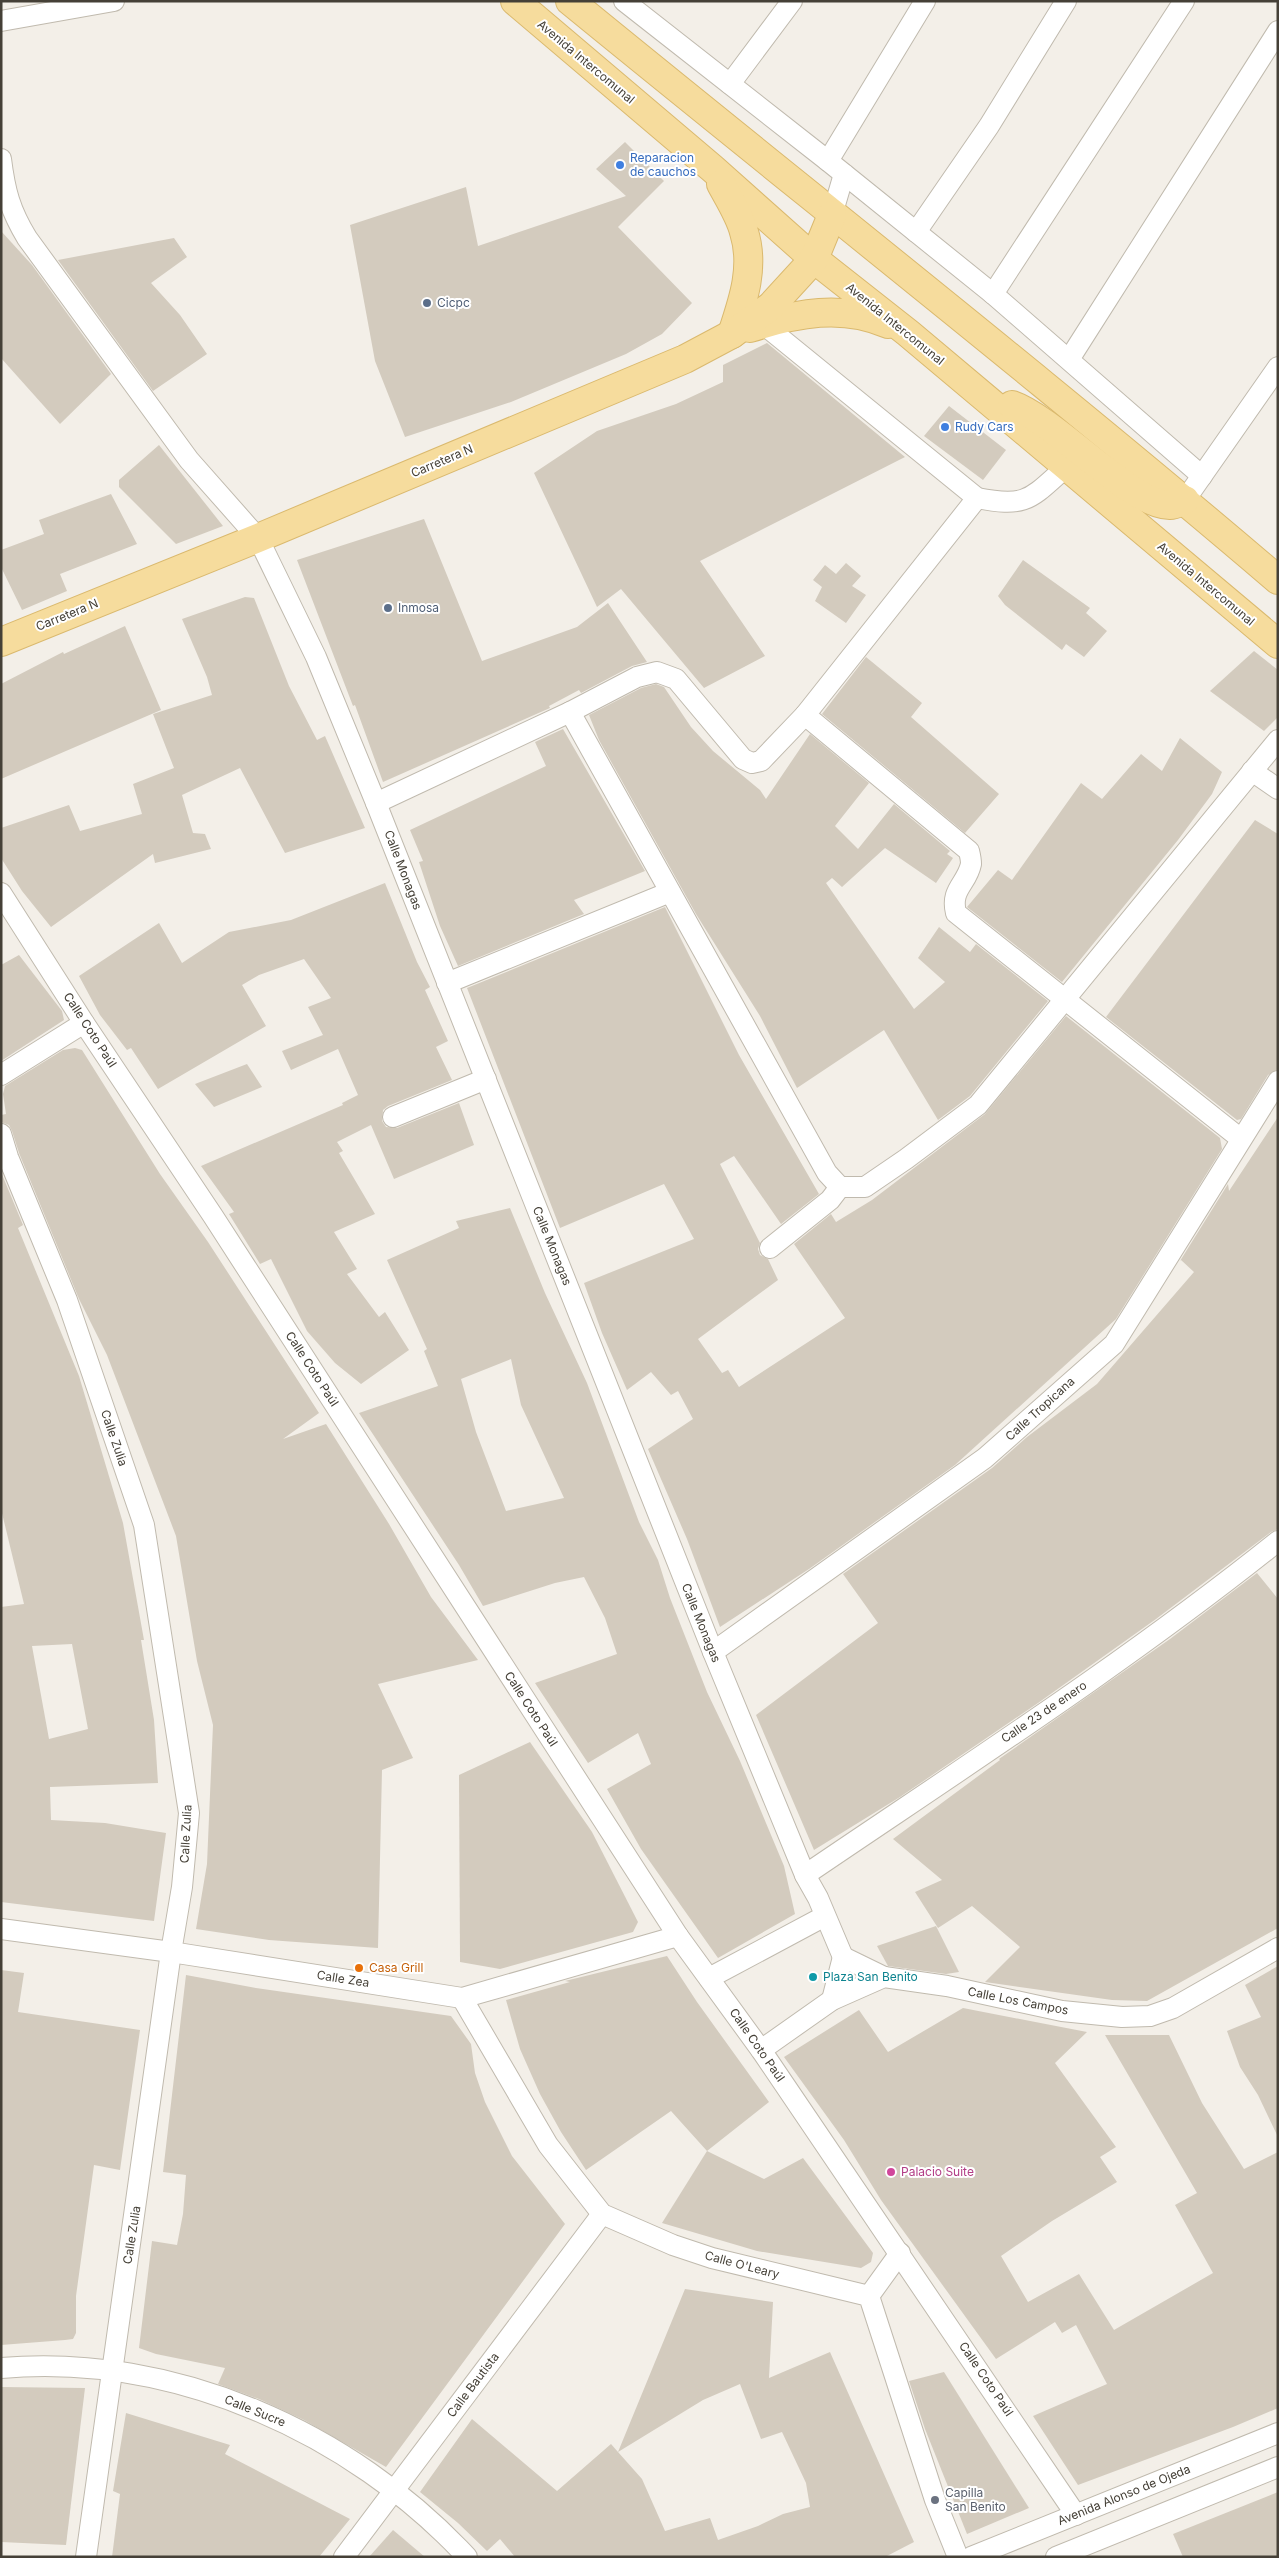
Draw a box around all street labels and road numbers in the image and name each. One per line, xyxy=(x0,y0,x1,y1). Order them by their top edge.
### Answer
street label: Avenida Intercomunal xyxy=(535,17,638,107)
street label: Avenida Intercomunal xyxy=(843,279,948,368)
street label: Carretera N xyxy=(408,441,475,480)
street label: Avenida Intercomunal xyxy=(1155,539,1258,629)
street label: Carretera N xyxy=(33,595,100,634)
street label: Calle Monagas xyxy=(381,828,426,912)
street label: Calle Coto Paúl xyxy=(61,989,120,1070)
street label: Calle Monagas xyxy=(530,1204,575,1288)
street label: Calle Coto Paúl xyxy=(283,1328,342,1409)
street label: Calle Tropicana xyxy=(1002,1374,1077,1444)
street label: Calle Zulia xyxy=(98,1408,131,1468)
street label: Calle Monagas xyxy=(679,1581,724,1665)
street label: Calle Coto Paúl xyxy=(502,1668,561,1749)
street label: Calle 23 de enero xyxy=(998,1677,1089,1746)
street label: Calle Zulia xyxy=(176,1804,195,1864)
street label: Calle Zea xyxy=(316,1967,370,1990)
street label: Calle Los Campos xyxy=(966,1983,1070,2018)
street label: Calle Coto Paúl xyxy=(726,2005,788,2084)
street label: Calle Zulia xyxy=(119,2205,144,2265)
street label: Calle O'Leary xyxy=(703,2247,781,2282)
street label: Calle Coto Paúl xyxy=(956,2339,1017,2419)
street label: Calle Bautista xyxy=(443,2349,502,2420)
street label: Calle Sucre xyxy=(222,2391,288,2430)
street label: Avenida Alonso de Ojeda xyxy=(1055,2461,1192,2528)

